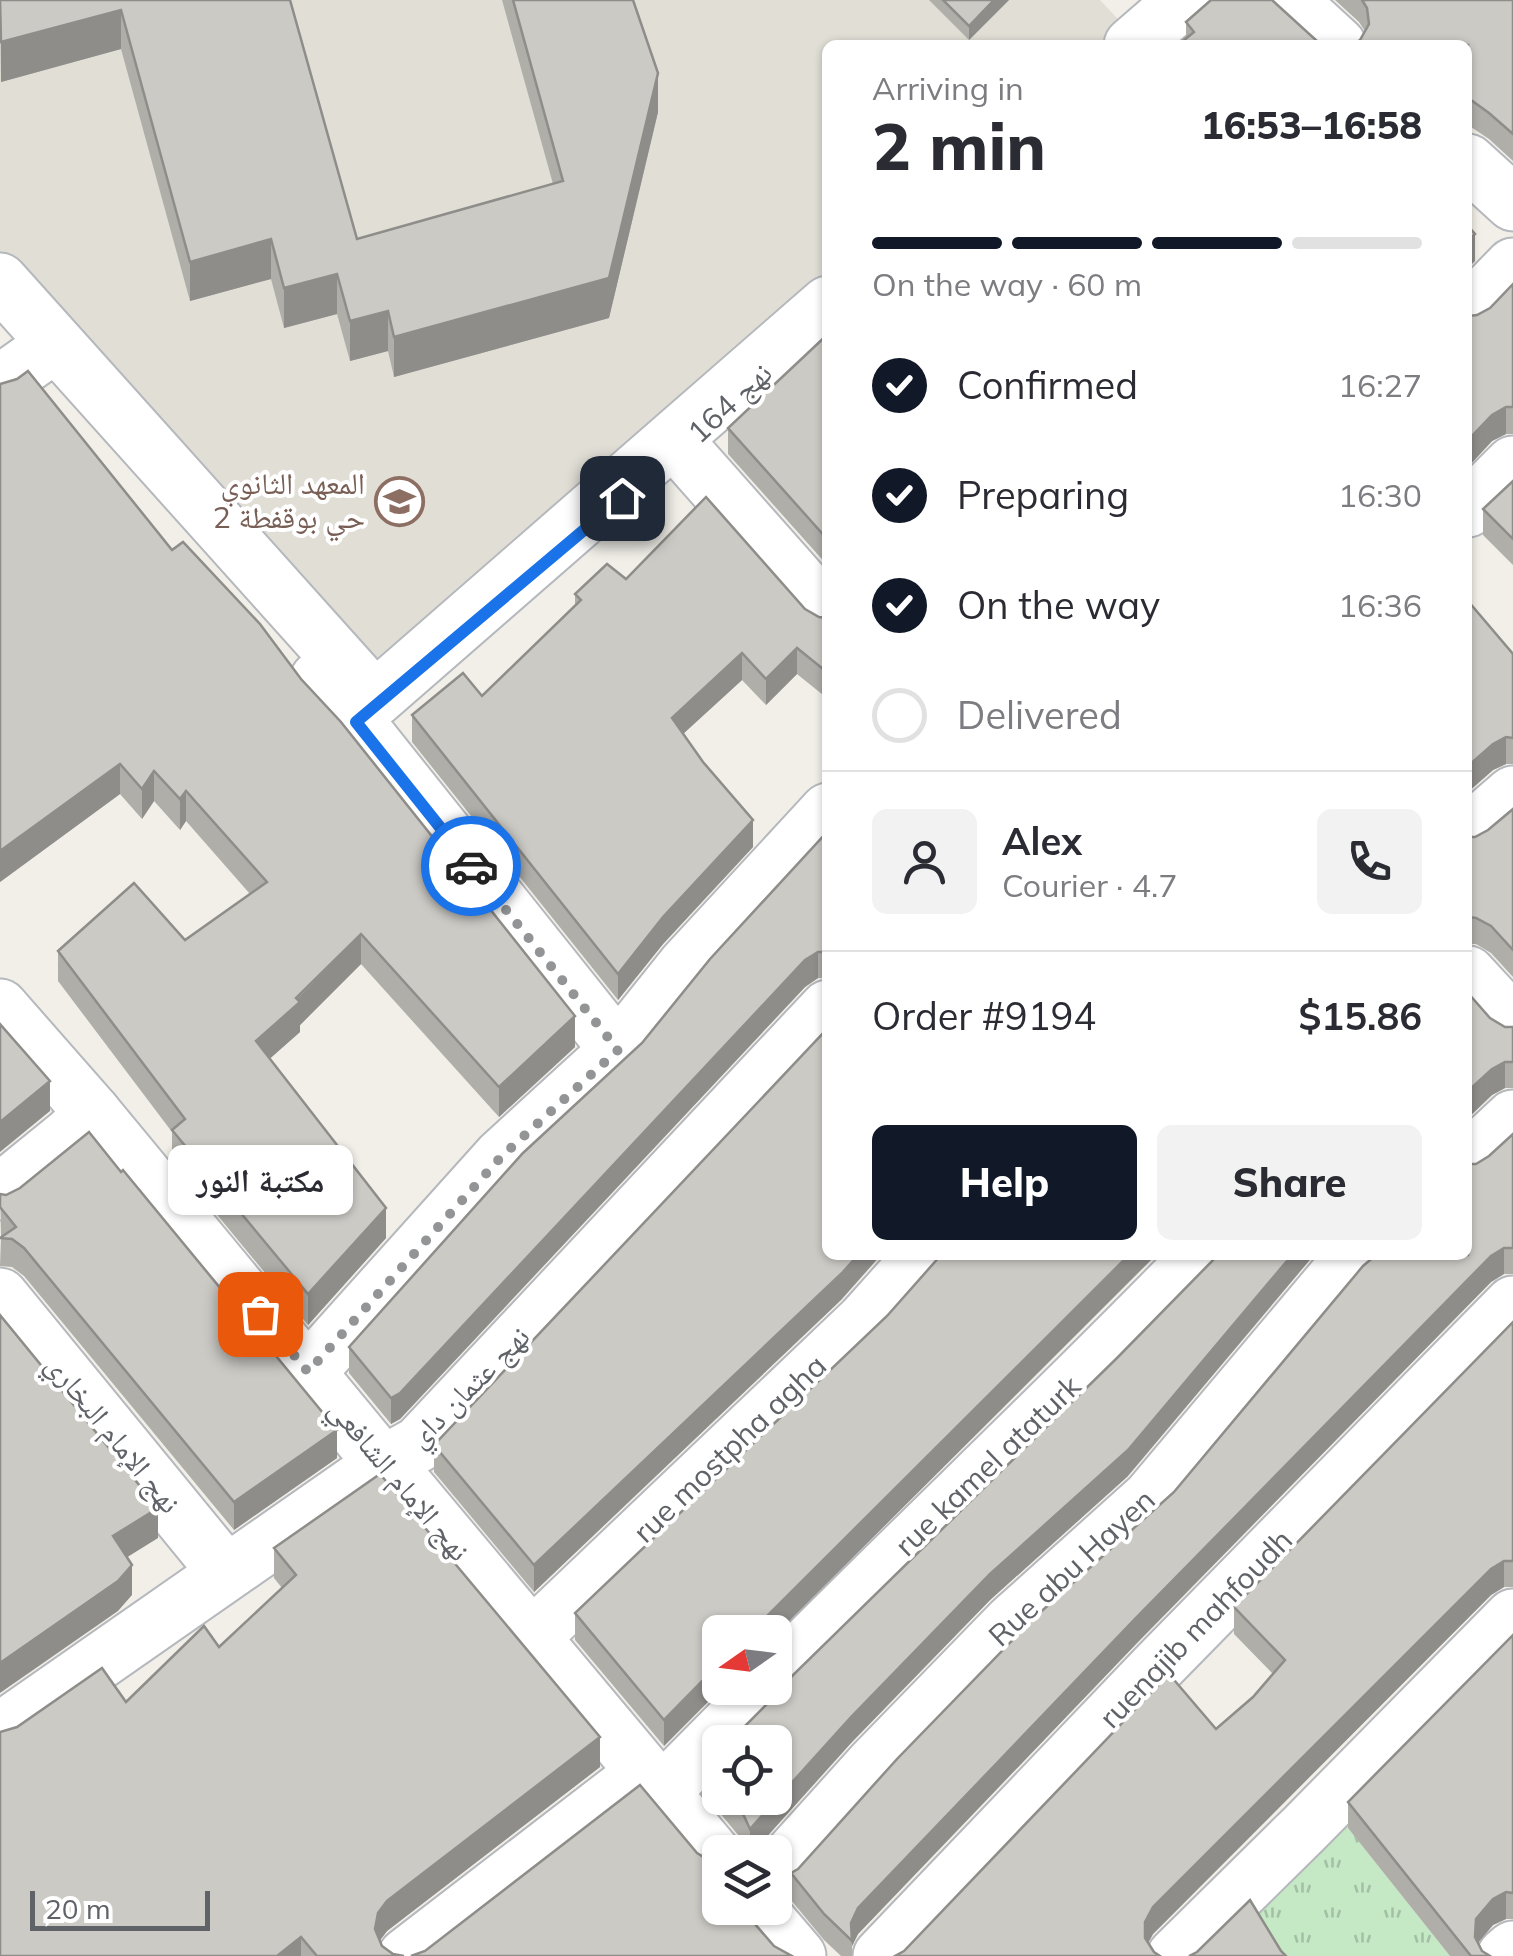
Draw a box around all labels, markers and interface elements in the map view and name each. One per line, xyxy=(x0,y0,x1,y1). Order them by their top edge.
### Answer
text: Arriving in xyxy=(872,68,1024,108)
text: 16:53–16:58 xyxy=(1201,101,1422,149)
text: 2 min xyxy=(872,105,1046,186)
text: On the way · 60 m xyxy=(872,264,1142,304)
street label: نهج 164 xyxy=(679,354,780,452)
icon: check xyxy=(872,358,927,413)
text: Confirmed xyxy=(957,361,1138,409)
text: 16:27 xyxy=(1338,365,1422,405)
pin xyxy=(580,456,665,541)
place label: المعهد الثانوي حي بوقفطة 2 xyxy=(213,464,365,542)
icon: check xyxy=(872,468,927,523)
icon: home xyxy=(595,471,650,526)
text: Preparing xyxy=(957,471,1129,519)
school or university icon: المعهد الثانوي حي بوقفطة 2 xyxy=(374,475,426,527)
text: 16:30 xyxy=(1338,475,1422,515)
icon: check xyxy=(872,578,927,633)
text: On the way xyxy=(957,581,1160,629)
text: 16:36 xyxy=(1338,585,1422,625)
text: Delivered xyxy=(957,691,1122,739)
button: person xyxy=(872,809,977,914)
button: phone xyxy=(1317,809,1422,914)
courier xyxy=(421,816,521,916)
text: Alex xyxy=(1002,817,1082,865)
icon: car xyxy=(444,839,499,894)
text: Courier · 4.7 xyxy=(1002,865,1178,905)
text: Order #9194 xyxy=(872,992,1096,1040)
text: $15.86 xyxy=(1299,992,1422,1040)
button: Help xyxy=(872,1125,1137,1240)
button: Share xyxy=(1157,1125,1422,1240)
callout: مكتبة النور xyxy=(168,1144,352,1214)
text: مكتبة النور xyxy=(197,1160,324,1200)
pin xyxy=(218,1272,303,1357)
icon: bag xyxy=(233,1287,288,1342)
street label: نهج عثمان داي xyxy=(399,1317,541,1459)
street label: نهج الإمام البخاري xyxy=(34,1346,190,1524)
street label: rue mostpha agha xyxy=(625,1346,834,1550)
street label: rue kamel ataturk xyxy=(886,1367,1089,1564)
street label: نهج الإمام الشافعي xyxy=(316,1390,479,1572)
street label: Rue abu Hayen xyxy=(980,1480,1162,1654)
street label: ruenajib mahfoudh xyxy=(1091,1521,1300,1736)
north arrow xyxy=(702,1615,792,1705)
map controls xyxy=(702,1615,792,1925)
button: locate xyxy=(702,1725,792,1815)
button: layers xyxy=(702,1835,792,1925)
scale bar xyxy=(30,1886,210,1930)
text: 20 m xyxy=(45,1891,111,1926)

